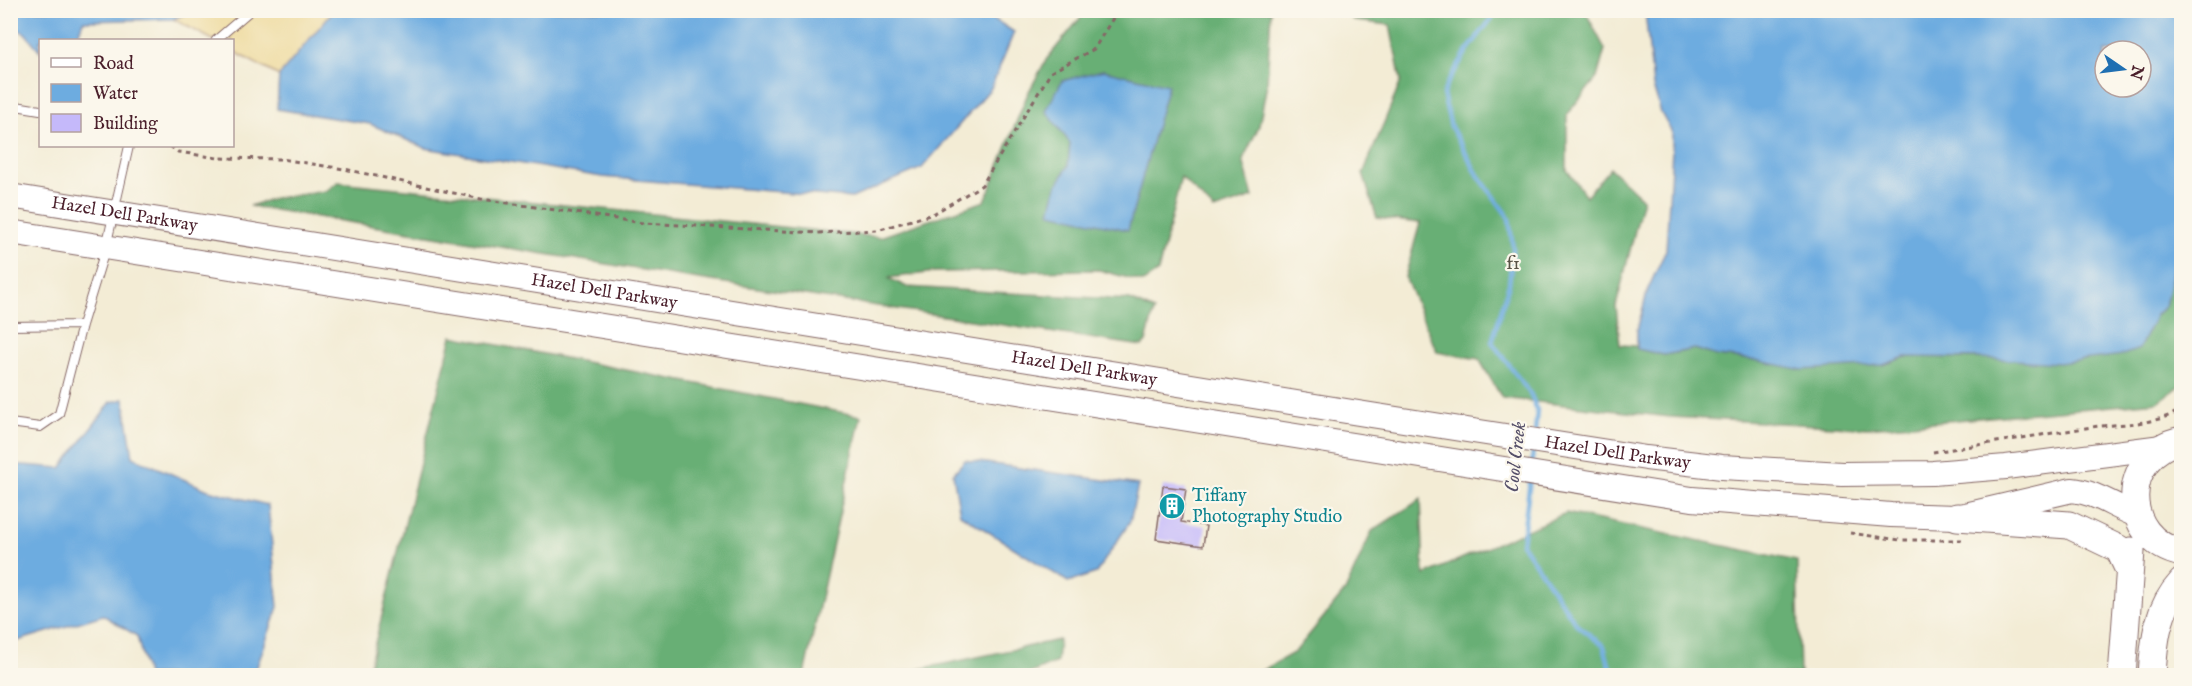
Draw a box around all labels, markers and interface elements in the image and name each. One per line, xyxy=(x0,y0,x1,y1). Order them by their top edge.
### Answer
legend xyxy=(39,39,234,147)
north arrow xyxy=(2093,39,2153,99)
text: Road xyxy=(93,53,134,76)
text: N xyxy=(2124,62,2147,81)
text: Water xyxy=(93,83,138,106)
text: Building xyxy=(93,113,158,136)
street label: Hazel Dell Parkway xyxy=(50,191,199,238)
park label: f1 xyxy=(1506,253,1520,276)
street label: Hazel Dell Parkway xyxy=(530,269,679,315)
street label: Hazel Dell Parkway xyxy=(1009,346,1159,392)
water label: Cool Creek xyxy=(1500,420,1532,494)
street label: Hazel Dell Parkway xyxy=(1543,431,1692,475)
place label: Tiffany Photography Studio xyxy=(1192,485,1342,529)
building icon: Tiffany Photography Studio xyxy=(1157,491,1187,521)

